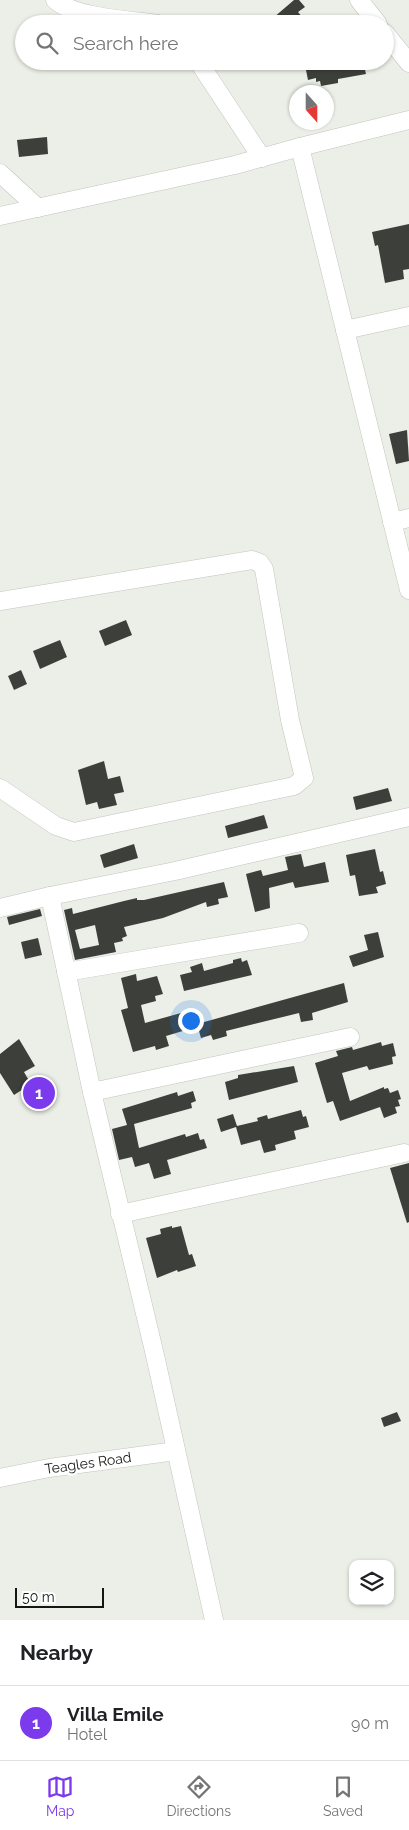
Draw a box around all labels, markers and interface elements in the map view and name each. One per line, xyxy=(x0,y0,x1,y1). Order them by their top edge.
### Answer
search box xyxy=(15,15,394,70)
icon: search xyxy=(33,29,61,57)
text: Search here xyxy=(73,32,179,54)
north arrow xyxy=(289,85,334,130)
your location xyxy=(178,1008,204,1034)
pin: 1 xyxy=(23,1074,55,1112)
street label: Teagles Road xyxy=(44,1449,132,1477)
map controls xyxy=(349,1560,394,1605)
button: layers xyxy=(349,1560,394,1605)
scale bar xyxy=(15,1585,104,1608)
text: 50 m xyxy=(22,1589,55,1605)
text: Nearby xyxy=(20,1640,93,1665)
text: Villa Emile xyxy=(67,1703,164,1725)
text: 1 xyxy=(32,1714,40,1733)
text: 90 m xyxy=(351,1714,389,1733)
text: Hotel xyxy=(67,1725,107,1744)
tab: Map xyxy=(46,1773,74,1819)
tab: Directions xyxy=(166,1773,231,1819)
tab: Saved xyxy=(323,1773,363,1819)

